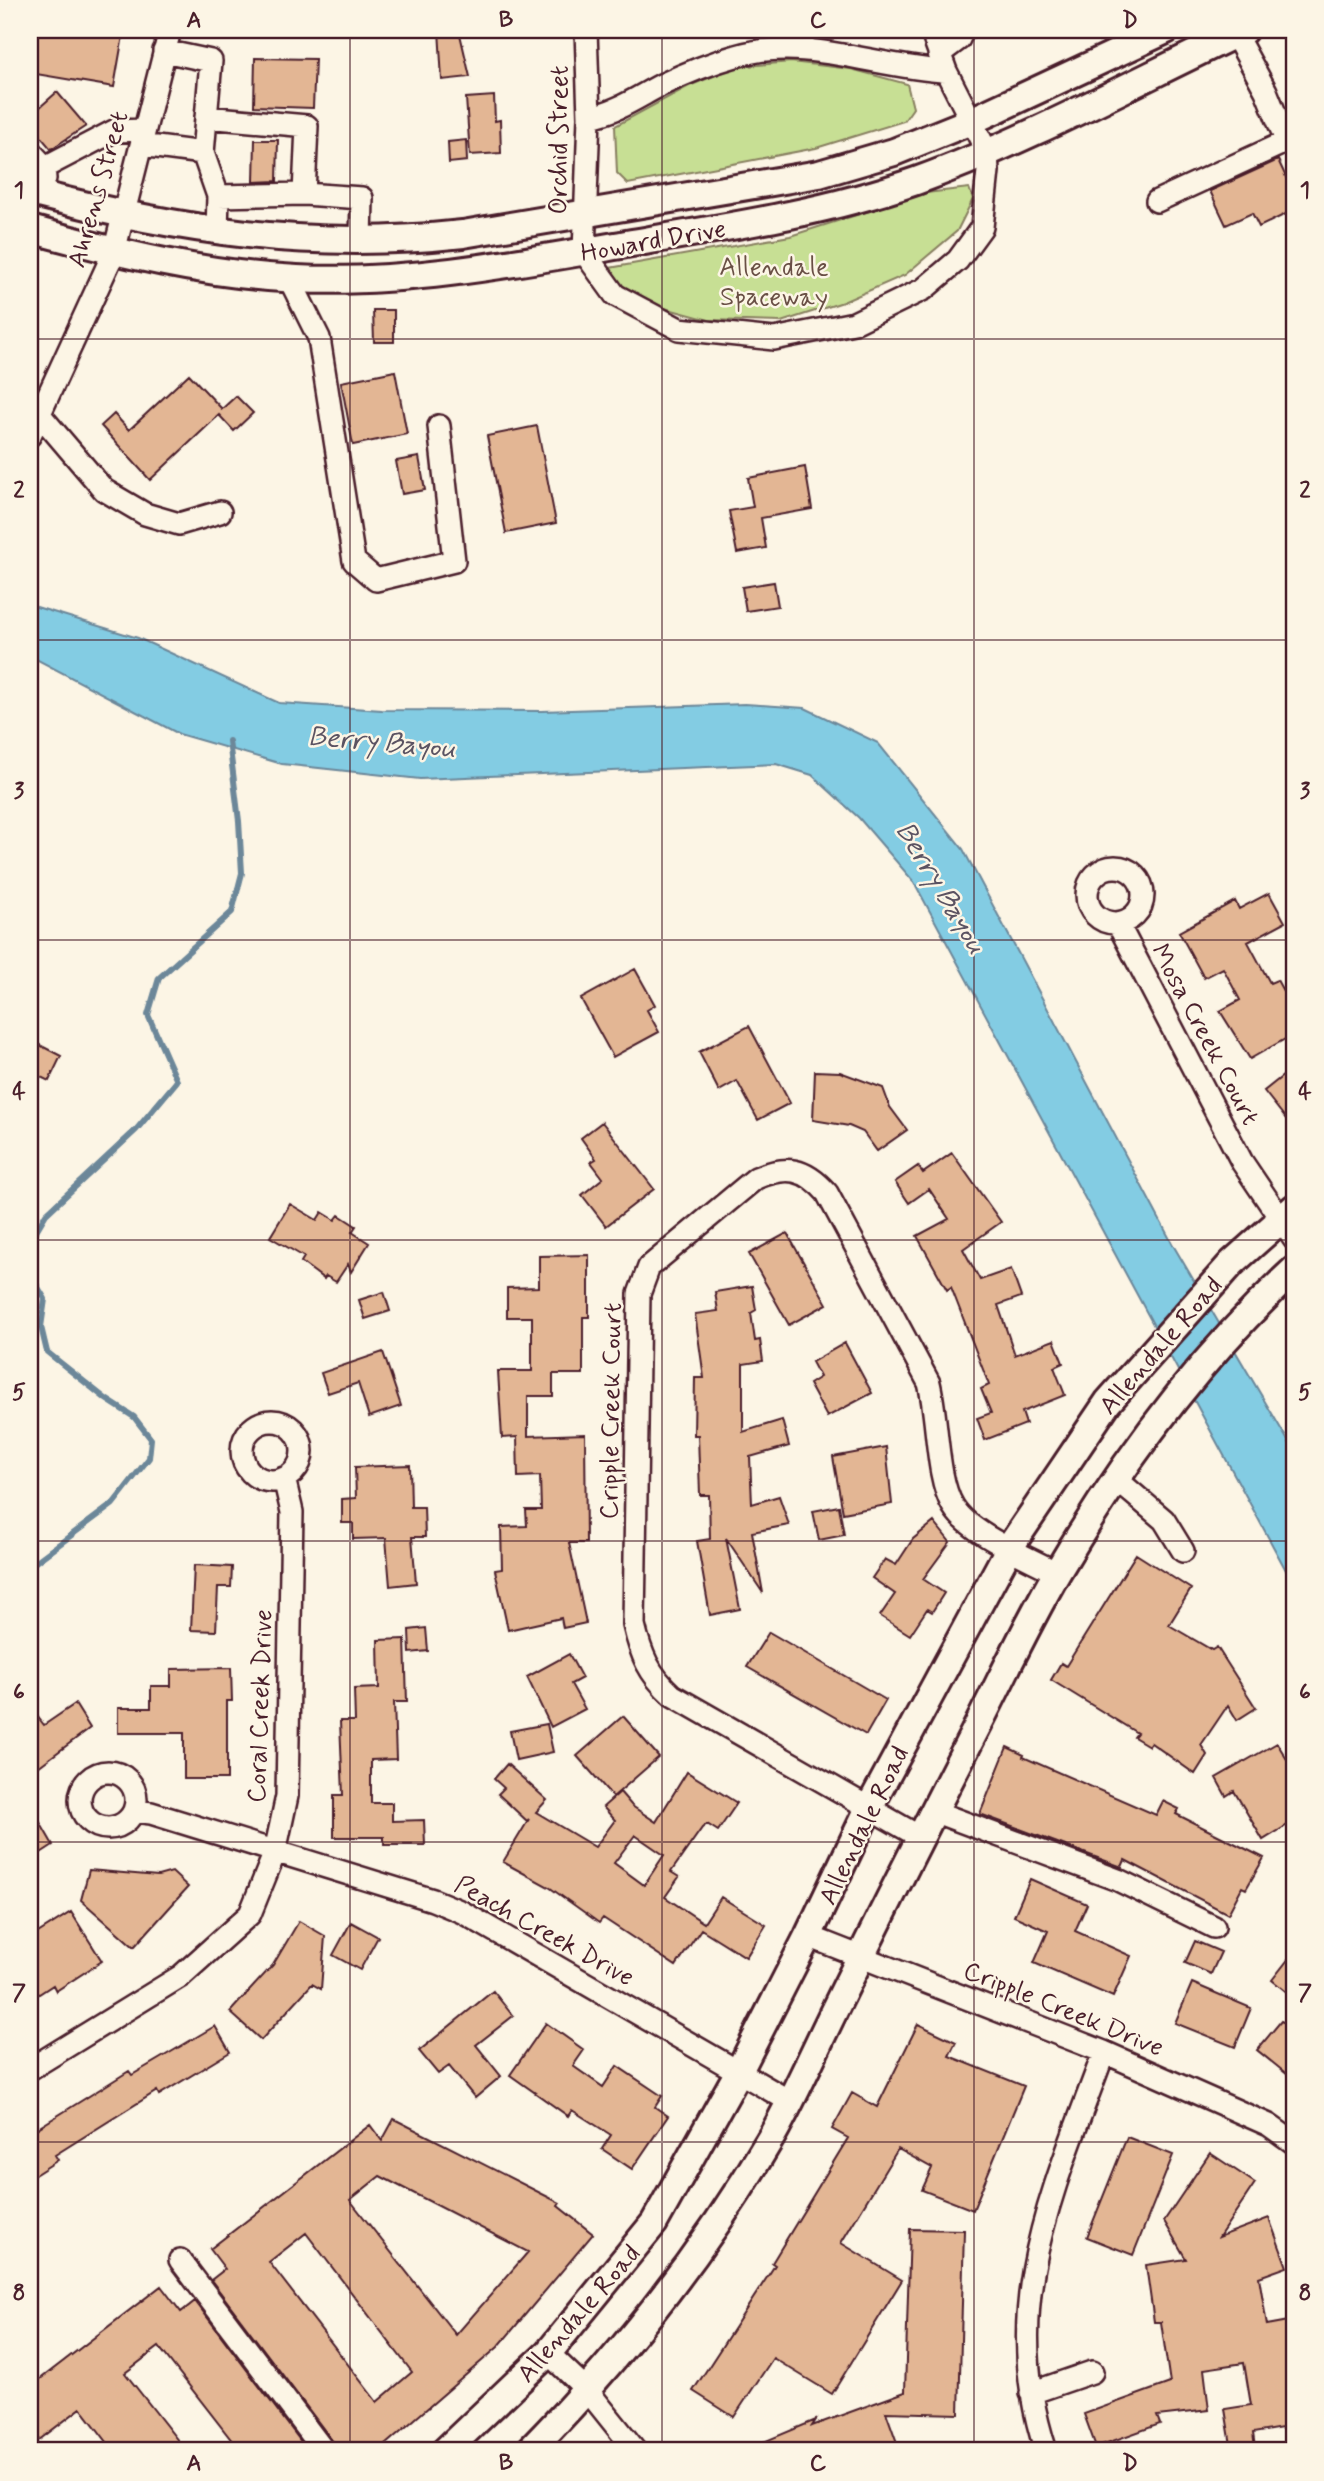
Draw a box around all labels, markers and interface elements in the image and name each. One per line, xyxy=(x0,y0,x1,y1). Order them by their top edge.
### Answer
text: A xyxy=(186,6,202,36)
text: B xyxy=(499,6,514,36)
text: C xyxy=(810,6,827,36)
text: D xyxy=(1122,6,1138,36)
street label: Orchid Street xyxy=(543,66,577,214)
street label: Ahrens Street xyxy=(60,107,137,272)
text: 1 xyxy=(14,176,24,206)
text: 1 xyxy=(1300,176,1310,206)
street label: Howard Drive xyxy=(578,212,729,271)
park label: Allendale Spaceway xyxy=(719,251,829,315)
text: 2 xyxy=(13,476,25,506)
text: 2 xyxy=(1299,476,1311,506)
water label: Berry Bayou xyxy=(306,719,457,768)
text: 3 xyxy=(14,777,25,807)
text: 3 xyxy=(1300,777,1311,807)
water label: Berry Bayou xyxy=(886,815,994,961)
street label: Mosa Creek Court xyxy=(1142,938,1266,1132)
text: 4 xyxy=(12,1077,26,1107)
text: 4 xyxy=(1298,1077,1312,1107)
street label: Allendale Road xyxy=(1092,1270,1231,1422)
street label: Cripple Creek Court xyxy=(593,1302,631,1520)
text: 5 xyxy=(12,1378,26,1408)
text: 5 xyxy=(1298,1378,1312,1408)
street label: Coral Creek Drive xyxy=(241,1609,281,1803)
text: 6 xyxy=(13,1678,25,1708)
text: 6 xyxy=(1299,1678,1311,1708)
street label: Allendale Road xyxy=(812,1741,918,1911)
street label: Peach Creek Drive xyxy=(448,1868,640,1995)
street label: Cripple Creek Drive xyxy=(958,1954,1168,2066)
text: 7 xyxy=(12,1979,26,2009)
text: 7 xyxy=(1298,1979,1312,2009)
street label: Allendale Road xyxy=(510,2238,649,2390)
text: 8 xyxy=(13,2279,25,2309)
text: 8 xyxy=(1299,2279,1311,2309)
text: A xyxy=(186,2449,202,2479)
text: B xyxy=(499,2449,514,2479)
text: C xyxy=(810,2449,827,2479)
text: D xyxy=(1122,2449,1138,2479)

